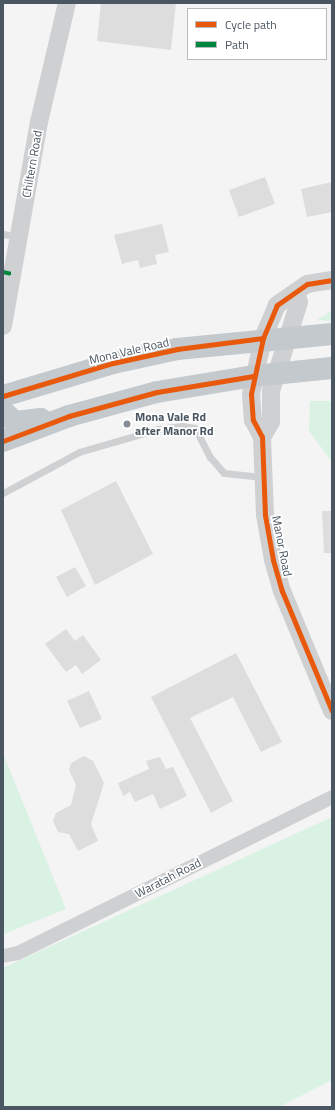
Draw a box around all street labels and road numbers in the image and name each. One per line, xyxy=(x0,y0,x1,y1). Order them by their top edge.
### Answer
street label: Chiltern Road xyxy=(19,129,45,199)
street label: Mona Vale Road xyxy=(88,335,170,367)
street label: Manor Road xyxy=(269,514,295,578)
street label: Waratah Road xyxy=(133,855,203,901)

